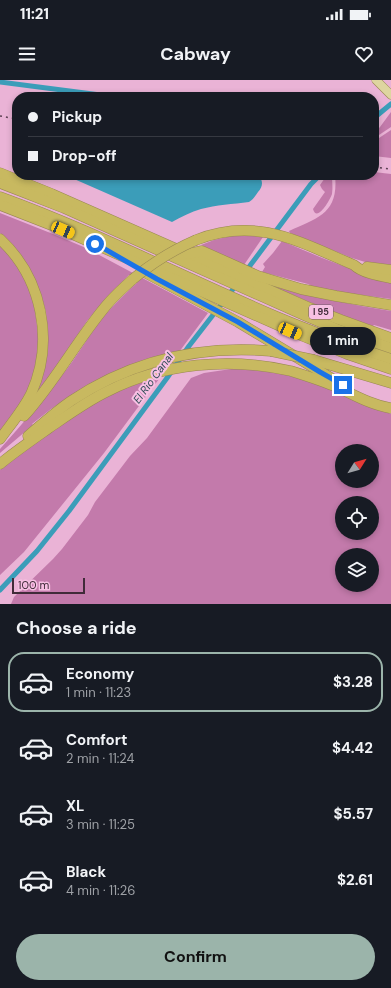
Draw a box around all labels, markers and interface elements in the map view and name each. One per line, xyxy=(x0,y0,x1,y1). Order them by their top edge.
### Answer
text: 11:21 xyxy=(20,4,49,24)
text: Cabway xyxy=(160,42,231,66)
icon: menu xyxy=(16,43,38,65)
icon: heart xyxy=(353,43,375,65)
text: Pickup xyxy=(52,107,102,127)
text: Drop-off xyxy=(52,146,117,166)
car xyxy=(50,220,76,240)
route start xyxy=(86,235,104,253)
road number: I 95 xyxy=(309,305,333,319)
car xyxy=(277,321,303,341)
callout: 1 min xyxy=(310,327,376,355)
text: 1 min xyxy=(327,332,359,349)
water label: El Rio Canal xyxy=(130,349,176,406)
route end xyxy=(334,376,352,394)
north arrow xyxy=(335,444,379,488)
map controls xyxy=(335,444,379,592)
button: locate xyxy=(335,496,379,540)
button: layers xyxy=(335,548,379,592)
scale bar xyxy=(12,576,85,595)
text: 100 m xyxy=(18,578,49,592)
text: Choose a ride xyxy=(16,616,137,640)
icon: car xyxy=(18,664,54,700)
text: Economy xyxy=(66,664,134,684)
text: $3.28 xyxy=(333,672,373,692)
text: 1 min · 11:23 xyxy=(66,684,131,701)
icon: car xyxy=(18,730,54,766)
text: Comfort xyxy=(66,730,127,750)
text: $4.42 xyxy=(332,738,373,758)
text: 2 min · 11:24 xyxy=(66,750,135,767)
icon: car xyxy=(18,796,54,832)
text: XL xyxy=(66,796,84,816)
text: $5.57 xyxy=(334,804,373,824)
text: 3 min · 11:25 xyxy=(66,816,135,833)
icon: car xyxy=(18,862,54,898)
text: Black xyxy=(66,862,106,882)
text: $2.61 xyxy=(337,870,373,890)
text: 4 min · 11:26 xyxy=(66,882,135,899)
button: Confirm xyxy=(16,934,375,980)

